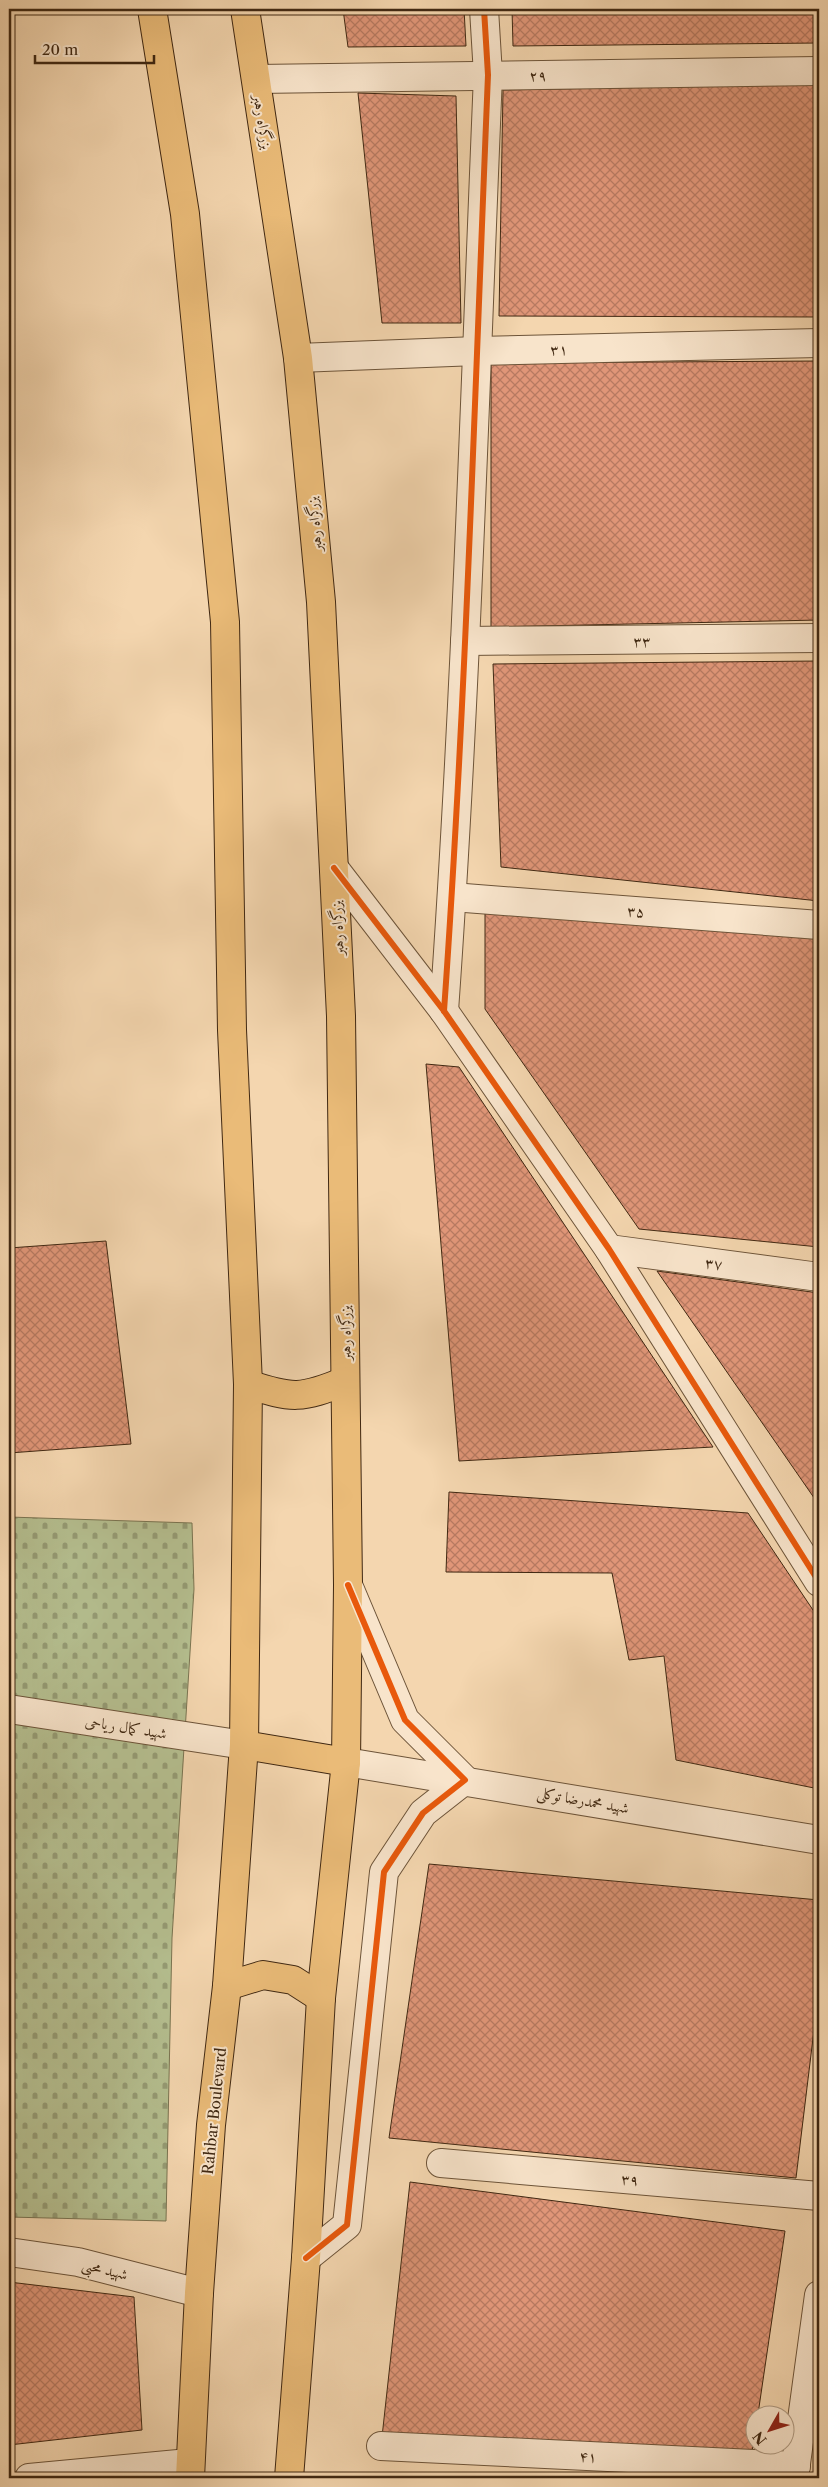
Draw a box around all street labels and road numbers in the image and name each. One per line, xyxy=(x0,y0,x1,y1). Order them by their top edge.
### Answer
street label: ۲۹ xyxy=(529,65,547,85)
street label: بزرگراه رهبر xyxy=(249,91,277,151)
street label: ۳۱ xyxy=(550,339,568,359)
street label: بزرگراه رهبر xyxy=(302,495,326,554)
street label: ۳۳ xyxy=(633,631,651,650)
street label: بزرگراه رهبر xyxy=(326,900,348,958)
street label: ۳۵ xyxy=(627,901,645,921)
street label: ۳۷ xyxy=(704,1253,724,1273)
street label: بزرگراه رهبر xyxy=(335,1305,355,1363)
street label: شهید کمال ریاحی xyxy=(84,1711,168,1744)
street label: شهید محمدرضا توکلی xyxy=(535,1783,631,1819)
street label: Rahbar Boulevard xyxy=(198,2047,230,2175)
street label: ۳۹ xyxy=(620,2169,640,2189)
street label: شهید محبی xyxy=(79,2254,130,2287)
street label: ۴۱ xyxy=(579,2446,597,2466)

